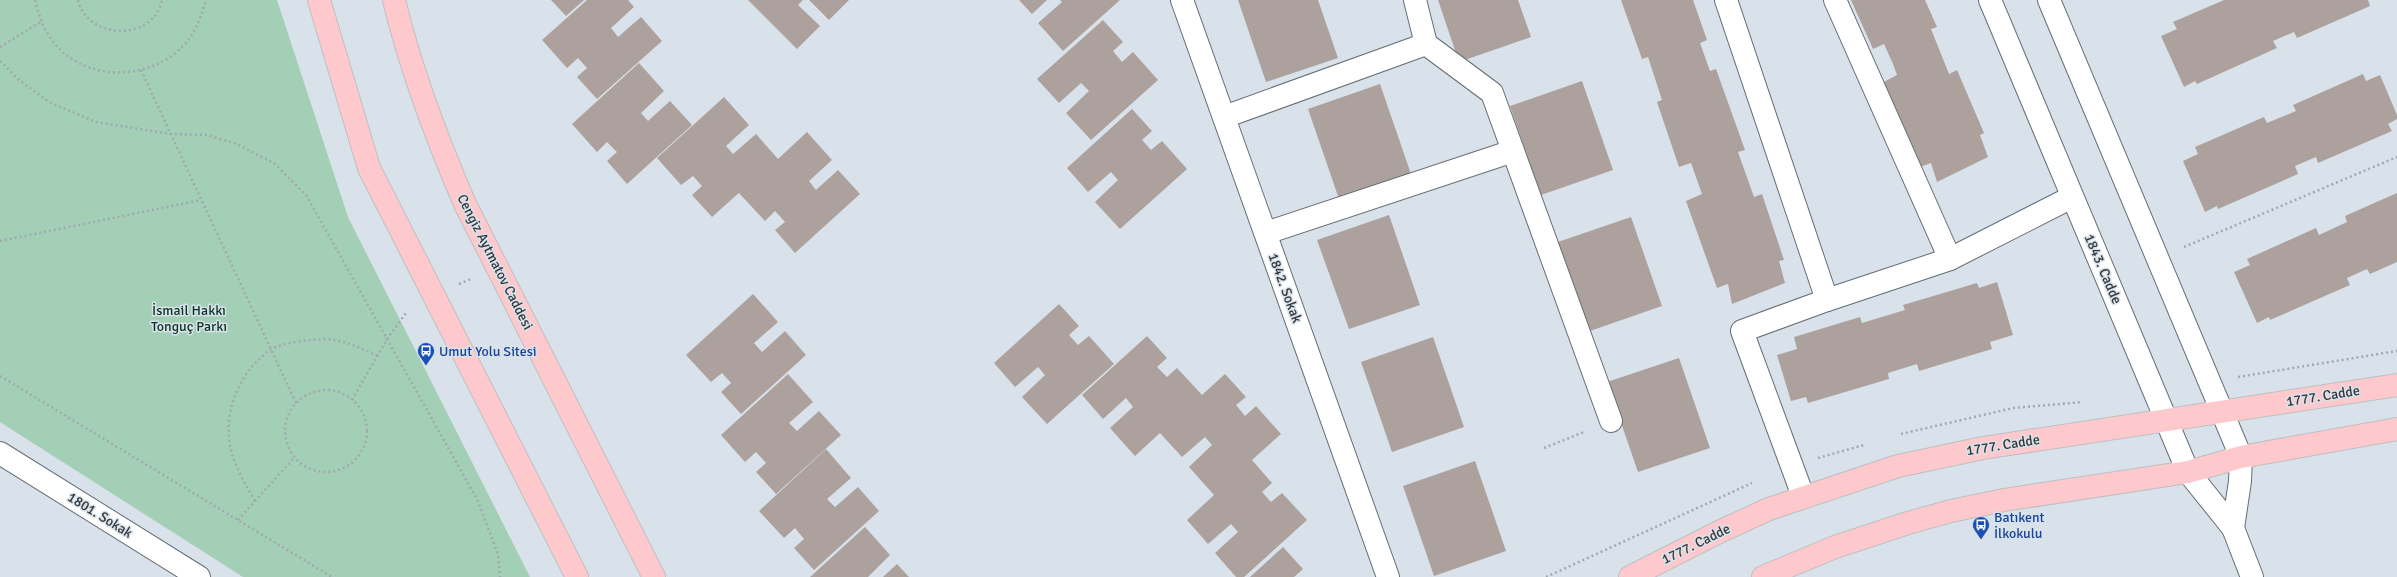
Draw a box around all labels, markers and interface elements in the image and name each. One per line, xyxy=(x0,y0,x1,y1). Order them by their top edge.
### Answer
street label: Cengiz Aytmatov Caddesi xyxy=(453,191,537,333)
street label: 1843. Cadde xyxy=(2081,232,2125,306)
street label: 1842. Sokak xyxy=(1264,251,1306,325)
park label: İsmail Hakkı Tonguç Parkı xyxy=(151,302,227,335)
bus stop icon: Umut Yolu Sitesi xyxy=(416,341,436,366)
place label: Umut Yolu Sitesi xyxy=(439,343,537,360)
street label: 1777. Cadde xyxy=(2285,382,2361,410)
street label: 1777. Cadde xyxy=(1965,431,2041,459)
street label: 1801. Sokak xyxy=(64,488,136,542)
place label: Batıkent İlkokulu xyxy=(1994,509,2045,542)
bus stop icon: Batıkent İlkokulu xyxy=(1971,515,1991,540)
street label: 1777. Cadde xyxy=(1659,520,1733,568)

